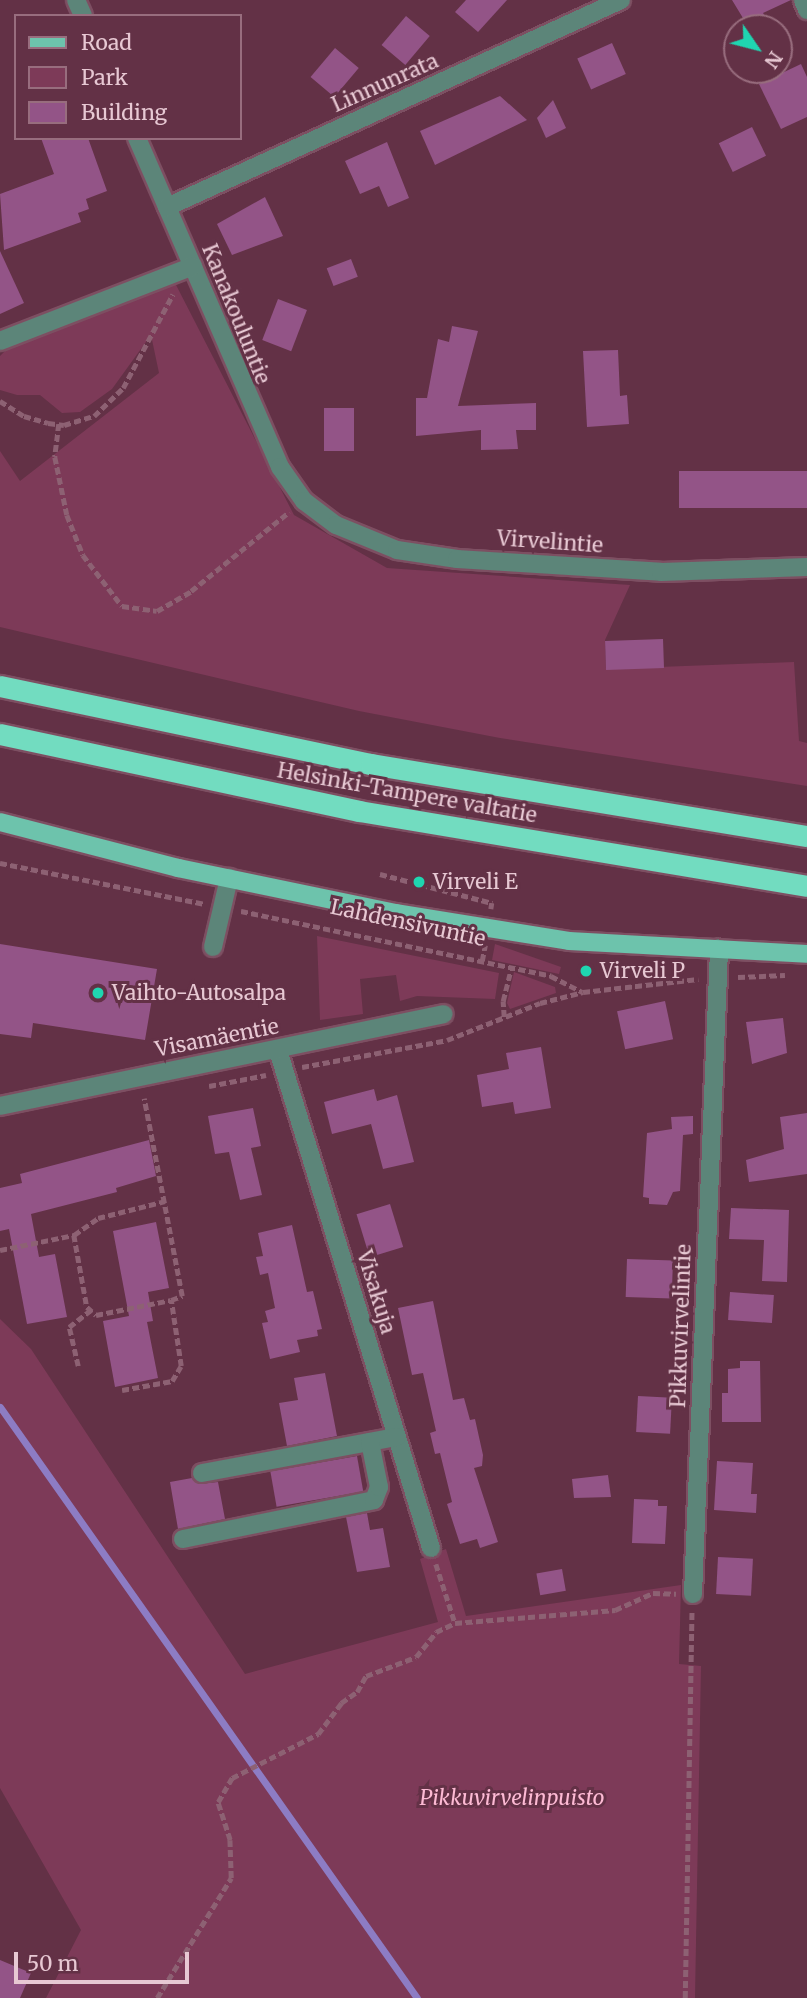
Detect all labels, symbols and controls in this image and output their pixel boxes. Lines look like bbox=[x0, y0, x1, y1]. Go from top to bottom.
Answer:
legend bbox=[14, 14, 242, 140]
north arrow bbox=[723, 14, 793, 84]
text: Road bbox=[81, 29, 132, 56]
text: N bbox=[759, 47, 788, 73]
street label: Linnunrata bbox=[328, 48, 442, 118]
text: Park bbox=[81, 64, 128, 91]
text: Building bbox=[81, 99, 167, 126]
street label: Kanakouluntie bbox=[196, 240, 276, 388]
street label: Virvelintie bbox=[496, 526, 604, 558]
street label: Helsinki-Tampere valtatie bbox=[275, 758, 539, 828]
place label: Virveli E bbox=[433, 869, 518, 895]
marker: Virveli E bbox=[411, 874, 427, 890]
street label: Lahdensivuntie bbox=[328, 894, 488, 952]
place label: Virveli P bbox=[600, 958, 685, 984]
marker: Virveli P bbox=[578, 963, 594, 979]
place label: Vaihto-Autosalpa bbox=[112, 980, 286, 1006]
marker: Vaihto-Autosalpa bbox=[90, 985, 106, 1001]
street label: Visamäentie bbox=[153, 1014, 281, 1062]
street label: Pikkuvirvelintie bbox=[666, 1244, 696, 1408]
street label: Visakuja bbox=[351, 1247, 401, 1337]
park label: Pikkuvirvelinpuisto bbox=[419, 1785, 605, 1811]
scale bar bbox=[18, 1938, 192, 1982]
text: 50 m bbox=[27, 1950, 78, 1977]

